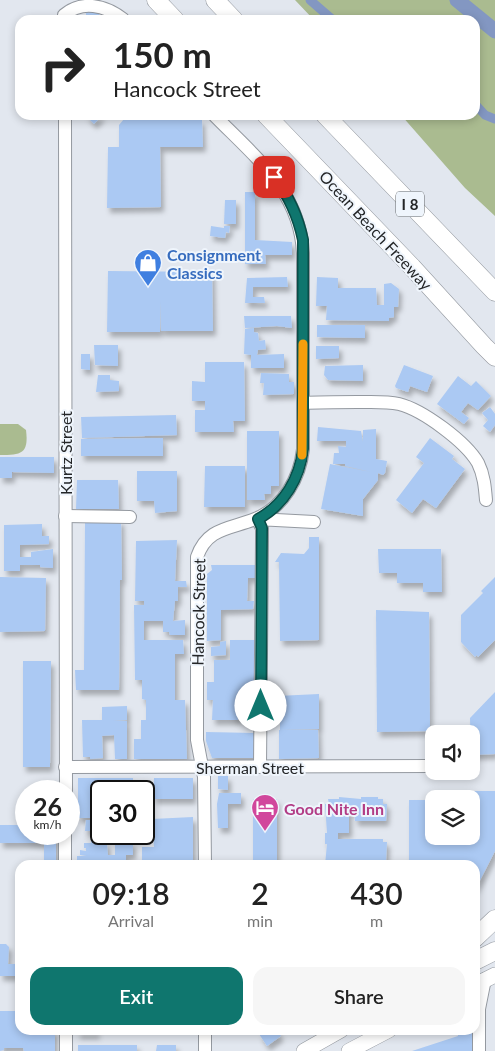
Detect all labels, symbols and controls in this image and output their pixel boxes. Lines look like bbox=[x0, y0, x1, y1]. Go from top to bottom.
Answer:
text: 150 m bbox=[113, 33, 212, 75]
icon: right bbox=[30, 35, 95, 100]
text: Hancock Street bbox=[113, 75, 261, 102]
pin bbox=[253, 156, 295, 198]
icon: arrive bbox=[260, 163, 288, 191]
street label: Ocean Beach Freeway bbox=[316, 166, 437, 294]
road number: I 8 bbox=[396, 192, 424, 216]
place label: Consignment Classics bbox=[167, 245, 261, 282]
shop icon: Consignment Classics bbox=[133, 248, 163, 287]
street label: Kurtz Street bbox=[56, 411, 75, 495]
street label: Hancock Street bbox=[188, 558, 208, 666]
position arrow bbox=[234, 679, 286, 731]
map controls bbox=[425, 725, 480, 845]
button: sound bbox=[425, 725, 480, 780]
street label: Sherman Street bbox=[196, 758, 304, 777]
speed limit sign: 30 bbox=[90, 780, 155, 845]
button: layers bbox=[425, 790, 480, 845]
text: 26 bbox=[33, 791, 62, 821]
hotel icon: Good Nite Inn bbox=[250, 793, 280, 832]
place label: Good Nite Inn bbox=[284, 799, 384, 818]
text: km/h bbox=[33, 817, 62, 832]
text: 09:18 bbox=[92, 875, 170, 911]
text: 2 bbox=[251, 875, 269, 911]
text: 430 bbox=[350, 875, 403, 911]
text: Arrival bbox=[108, 911, 154, 930]
text: min bbox=[247, 911, 273, 930]
text: m bbox=[370, 911, 383, 930]
button: Exit bbox=[30, 967, 243, 1025]
button: Share bbox=[253, 967, 465, 1025]

